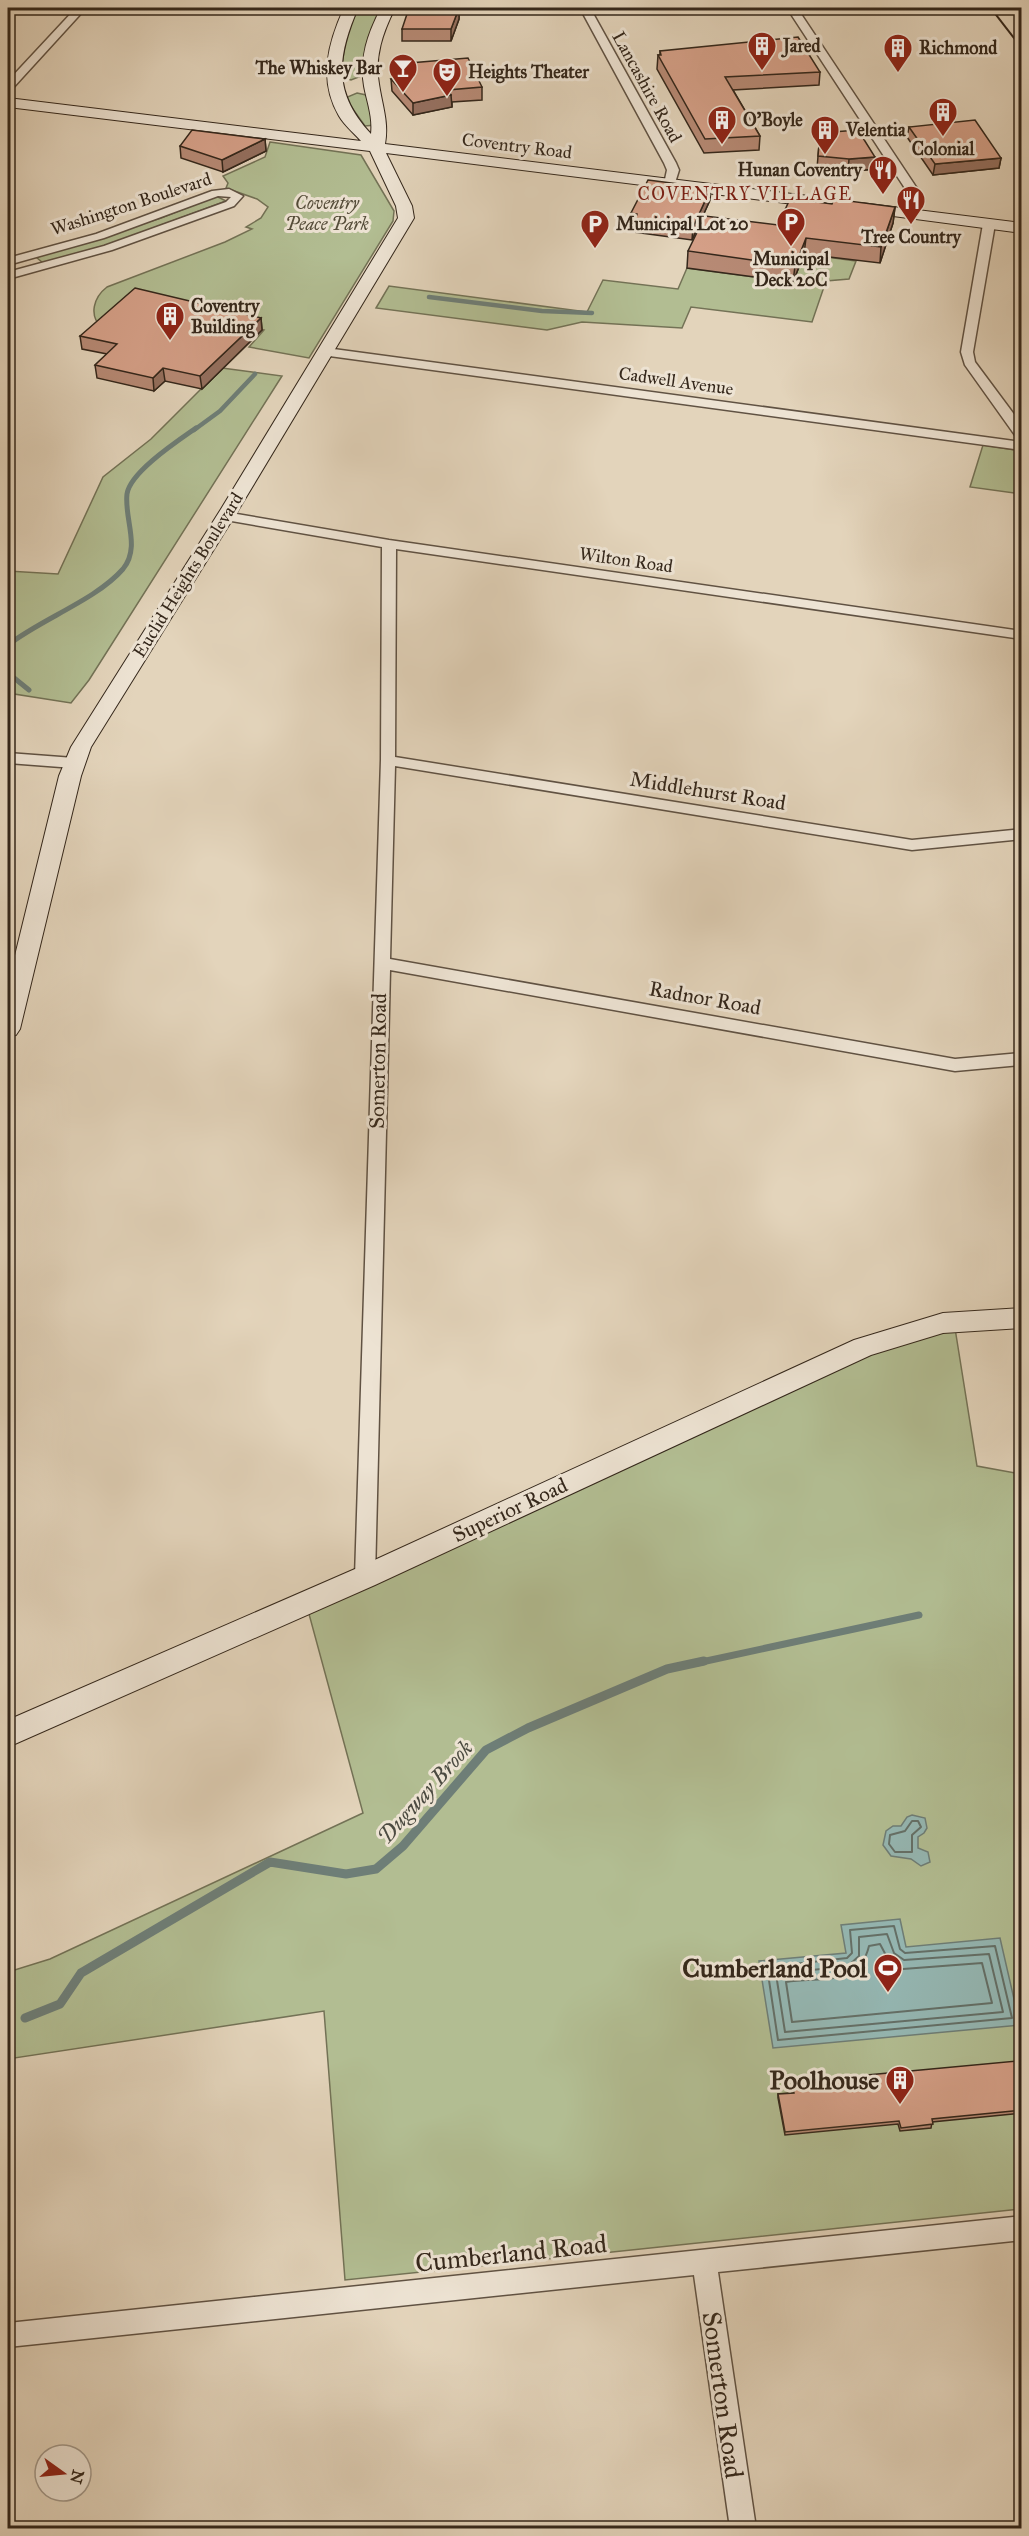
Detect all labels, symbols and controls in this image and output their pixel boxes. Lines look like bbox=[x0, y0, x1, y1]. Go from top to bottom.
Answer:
street label: Lancashire Road bbox=[607, 28, 687, 146]
building icon: Jared bbox=[746, 30, 778, 72]
building icon: Richmond bbox=[882, 32, 914, 74]
place label: Jared bbox=[781, 35, 822, 58]
place label: Richmond bbox=[919, 37, 998, 59]
bar icon: The Whiskey Bar bbox=[387, 52, 419, 94]
theatre icon: Heights Theater bbox=[431, 56, 463, 98]
place label: The Whiskey Bar bbox=[254, 57, 383, 80]
place label: Heights Theater bbox=[468, 61, 590, 84]
building icon: Colonial bbox=[927, 96, 959, 138]
building icon: O'Boyle bbox=[706, 104, 738, 146]
place label: O'Boyle bbox=[743, 109, 803, 132]
building icon: Velentia bbox=[809, 114, 841, 156]
place label: Velentia bbox=[845, 119, 906, 141]
street label: Coventry Road bbox=[461, 128, 573, 164]
place label: Colonial bbox=[912, 138, 975, 160]
restaurant icon: Hunan Coventry bbox=[867, 154, 899, 196]
place label: Hunan Coventry bbox=[738, 159, 864, 182]
street label: Washington Boulevard bbox=[48, 168, 214, 241]
district label: COVENTRY VILLAGE bbox=[637, 183, 853, 205]
restaurant icon: Tree Country bbox=[895, 184, 927, 226]
park label: Coventry Peace Park bbox=[285, 192, 369, 235]
parking icon: Municipal Deck 20C bbox=[775, 206, 807, 248]
parking icon: Municipal Lot 20 bbox=[579, 208, 611, 250]
place label: Municipal Lot 20 bbox=[616, 213, 749, 236]
place label: Tree Country bbox=[860, 226, 962, 249]
place label: Municipal Deck 20C bbox=[753, 248, 830, 291]
place label: Coventry Building bbox=[191, 295, 261, 339]
building icon: Coventry Building bbox=[154, 300, 186, 342]
street label: Cadwell Avenue bbox=[617, 362, 735, 400]
street label: Euclid Heights Boulevard bbox=[128, 488, 249, 662]
street label: Wilton Road bbox=[578, 543, 674, 577]
street label: Middlehurst Road bbox=[628, 766, 788, 816]
street label: Radnor Road bbox=[647, 975, 764, 1021]
street label: Somerton Road bbox=[364, 992, 392, 1129]
street label: Superior Road bbox=[448, 1472, 572, 1548]
water label: Dugway Brook bbox=[372, 1735, 479, 1849]
place label: Cumberland Pool bbox=[682, 1952, 868, 1984]
sports icon: Cumberland Pool bbox=[872, 1952, 904, 1994]
place label: Poolhouse bbox=[769, 2064, 879, 2096]
building icon: Poolhouse bbox=[884, 2064, 916, 2106]
street label: Cumberland Road bbox=[414, 2227, 608, 2279]
street label: Somerton Road bbox=[695, 2310, 751, 2480]
north arrow bbox=[33, 2443, 93, 2503]
text: N bbox=[66, 2468, 88, 2486]

